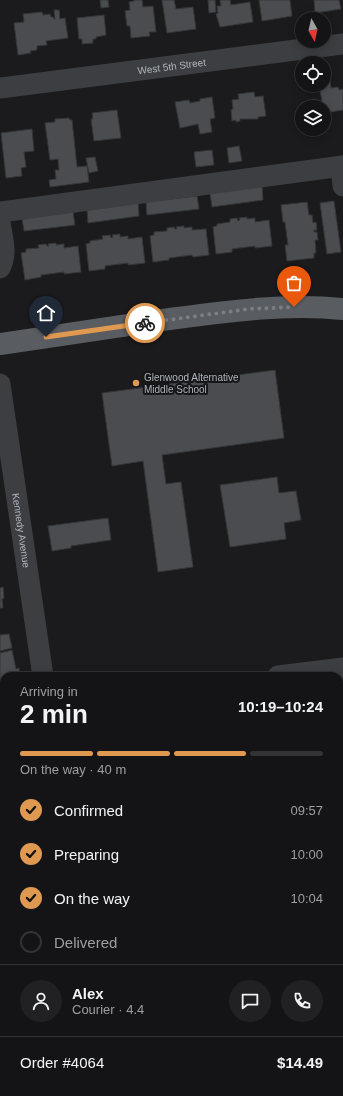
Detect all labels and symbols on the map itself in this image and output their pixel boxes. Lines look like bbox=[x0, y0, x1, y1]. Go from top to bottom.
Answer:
north arrow bbox=[295, 12, 331, 48]
street label: West 5th Street bbox=[137, 57, 207, 76]
pin bbox=[277, 266, 311, 307]
pin bbox=[29, 296, 63, 337]
courier bbox=[125, 303, 165, 343]
place label: Glenwood Alternative Middle School bbox=[144, 372, 239, 395]
marker: Glenwood Alternative Middle School bbox=[131, 378, 141, 388]
street label: Kennedy Avenue bbox=[10, 492, 32, 569]

